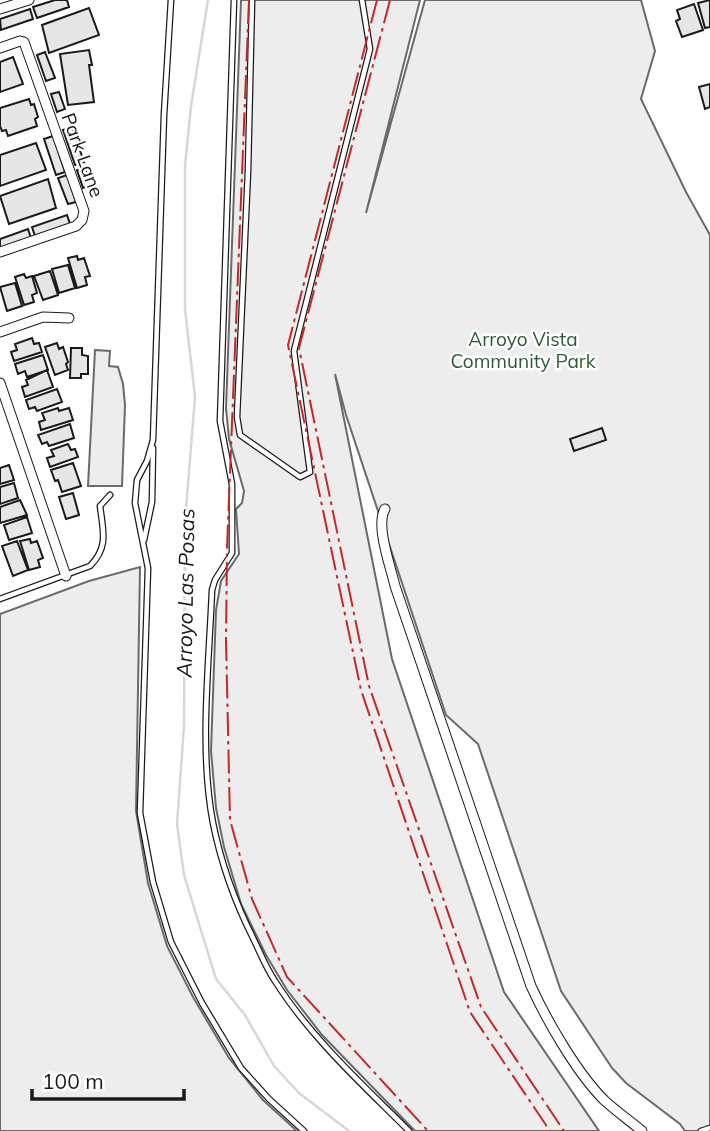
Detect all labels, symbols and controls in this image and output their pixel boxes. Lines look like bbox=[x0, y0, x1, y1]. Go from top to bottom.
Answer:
street label: Park Lane bbox=[57, 109, 109, 201]
park label: Arroyo Vista Community Park bbox=[451, 327, 596, 373]
water label: Arroyo Las Posas bbox=[171, 508, 199, 679]
scale bar bbox=[32, 1058, 184, 1102]
text: 100 m bbox=[42, 1068, 104, 1094]

